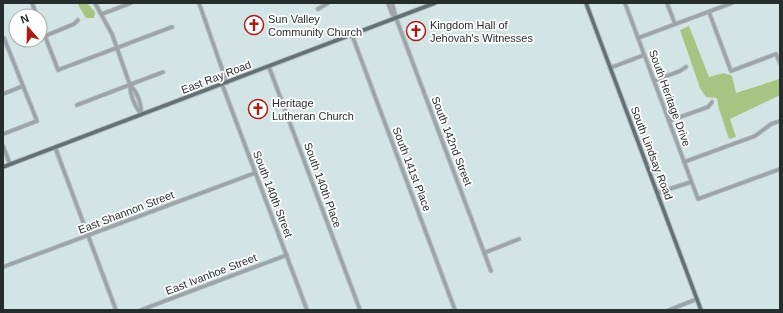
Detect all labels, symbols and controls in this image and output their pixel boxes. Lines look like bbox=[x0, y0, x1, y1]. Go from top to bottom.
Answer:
north arrow bbox=[8, 8, 48, 48]
text: N bbox=[19, 12, 30, 26]
place label: Sun Valley Community Church bbox=[268, 13, 362, 38]
church icon: Sun Valley Community Church bbox=[243, 14, 265, 36]
place label: Kingdom Hall of Jehovah's Witnesses bbox=[430, 19, 533, 44]
church icon: Kingdom Hall of Jehovah's Witnesses bbox=[405, 20, 427, 42]
street label: South Heritage Drive bbox=[647, 48, 693, 148]
street label: East Ray Road bbox=[179, 58, 253, 96]
street label: South 142nd Street bbox=[429, 95, 475, 187]
place label: Heritage Lutheran Church bbox=[272, 97, 354, 122]
church icon: Heritage Lutheran Church bbox=[247, 98, 269, 120]
street label: South Lindsay Road bbox=[629, 105, 675, 201]
street label: South 141st Place bbox=[390, 125, 434, 213]
street label: South 140th Place bbox=[302, 141, 344, 229]
street label: South 140th Street bbox=[251, 149, 295, 239]
street label: East Shannon Street bbox=[76, 188, 176, 236]
street label: East Ivanhoe Street bbox=[164, 251, 258, 297]

